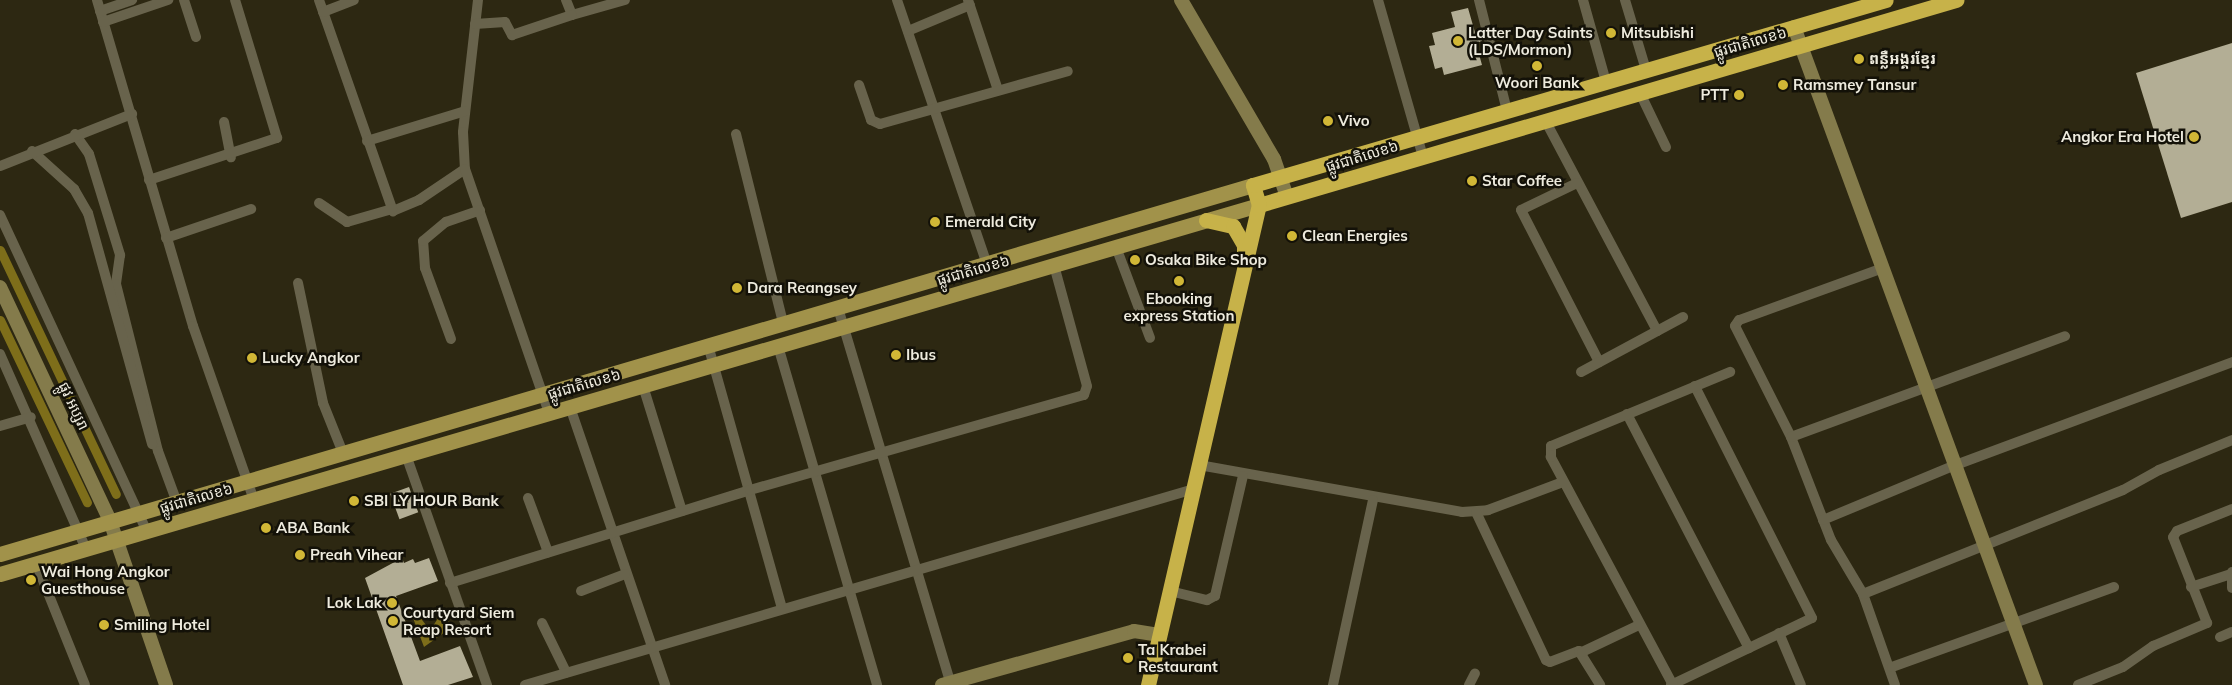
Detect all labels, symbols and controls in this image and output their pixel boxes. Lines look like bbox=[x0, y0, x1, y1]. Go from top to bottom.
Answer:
place label: Latter Day Saints (LDS/Mormon) bbox=[1468, 23, 1593, 58]
street label: ផ្លូវជាតិលេខ៦ bbox=[1711, 23, 1789, 61]
place label: Mitsubishi bbox=[1621, 24, 1694, 42]
marker: Mitsubishi bbox=[1605, 27, 1617, 39]
marker: Latter Day Saints (LDS/Mormon) bbox=[1452, 35, 1464, 47]
place label: ពន្លឺអង្គរខ្មែរ bbox=[1869, 50, 1936, 68]
marker: ពន្លឺអង្គរខ្មែរ bbox=[1853, 53, 1865, 65]
marker: Woori Bank bbox=[1531, 60, 1543, 72]
place label: Woori Bank bbox=[1495, 74, 1579, 92]
place label: Ramsmey Tansur bbox=[1793, 76, 1916, 94]
marker: Ramsmey Tansur bbox=[1777, 79, 1789, 91]
place label: PTT bbox=[1701, 86, 1729, 104]
marker: PTT bbox=[1733, 89, 1745, 101]
place label: Vivo bbox=[1338, 112, 1370, 130]
marker: Vivo bbox=[1322, 115, 1334, 127]
place label: Angkor Era Hotel bbox=[2061, 128, 2184, 146]
marker: Angkor Era Hotel bbox=[2188, 131, 2200, 143]
street label: ផ្លូវជាតិលេខ៦ bbox=[1323, 136, 1401, 176]
place label: Star Coffee bbox=[1482, 172, 1562, 190]
marker: Star Coffee bbox=[1466, 175, 1478, 187]
place label: Emerald City bbox=[945, 213, 1036, 231]
marker: Emerald City bbox=[929, 216, 941, 228]
place label: Clean Energies bbox=[1302, 227, 1408, 245]
marker: Clean Energies bbox=[1286, 230, 1298, 242]
street label: ផ្លូវជាតិលេខ៦ bbox=[934, 251, 1012, 289]
place label: Osaka Bike Shop bbox=[1145, 251, 1267, 269]
marker: Osaka Bike Shop bbox=[1129, 254, 1141, 266]
marker: Ebooking express Station bbox=[1173, 275, 1185, 287]
place label: Dara Reangsey bbox=[747, 279, 857, 297]
marker: Dara Reangsey bbox=[731, 282, 743, 294]
place label: Ebooking express Station bbox=[1124, 289, 1234, 324]
place label: Ibus bbox=[906, 346, 936, 364]
place label: Lucky Angkor bbox=[262, 349, 360, 367]
marker: Ibus bbox=[890, 349, 902, 361]
marker: Lucky Angkor bbox=[246, 352, 258, 364]
street label: ផ្លូវជាតិលេខ៦ bbox=[545, 365, 623, 403]
street label: ផ្លូវ អប្សរា bbox=[55, 379, 93, 433]
street label: ផ្លូវជាតិលេខ៦ bbox=[157, 479, 235, 517]
place label: SBI LY HOUR Bank bbox=[364, 492, 499, 510]
marker: SBI LY HOUR Bank bbox=[348, 495, 360, 507]
place label: ABA Bank bbox=[276, 519, 350, 537]
marker: ABA Bank bbox=[260, 522, 272, 534]
place label: Preah Vihear bbox=[310, 546, 403, 564]
marker: Preah Vihear bbox=[294, 549, 306, 561]
place label: Wai Hong Angkor Guesthouse bbox=[41, 562, 170, 597]
marker: Wai Hong Angkor Guesthouse bbox=[25, 574, 37, 586]
place label: Lok Lak bbox=[326, 594, 382, 612]
marker: Lok Lak bbox=[386, 597, 398, 609]
place label: Courtyard Siem Reap Resort bbox=[403, 603, 514, 638]
marker: Courtyard Siem Reap Resort bbox=[387, 615, 399, 627]
place label: Smiling Hotel bbox=[114, 616, 210, 634]
marker: Smiling Hotel bbox=[98, 619, 110, 631]
place label: Ta Krabei Restaurant bbox=[1138, 640, 1218, 675]
marker: Ta Krabei Restaurant bbox=[1122, 652, 1134, 664]

